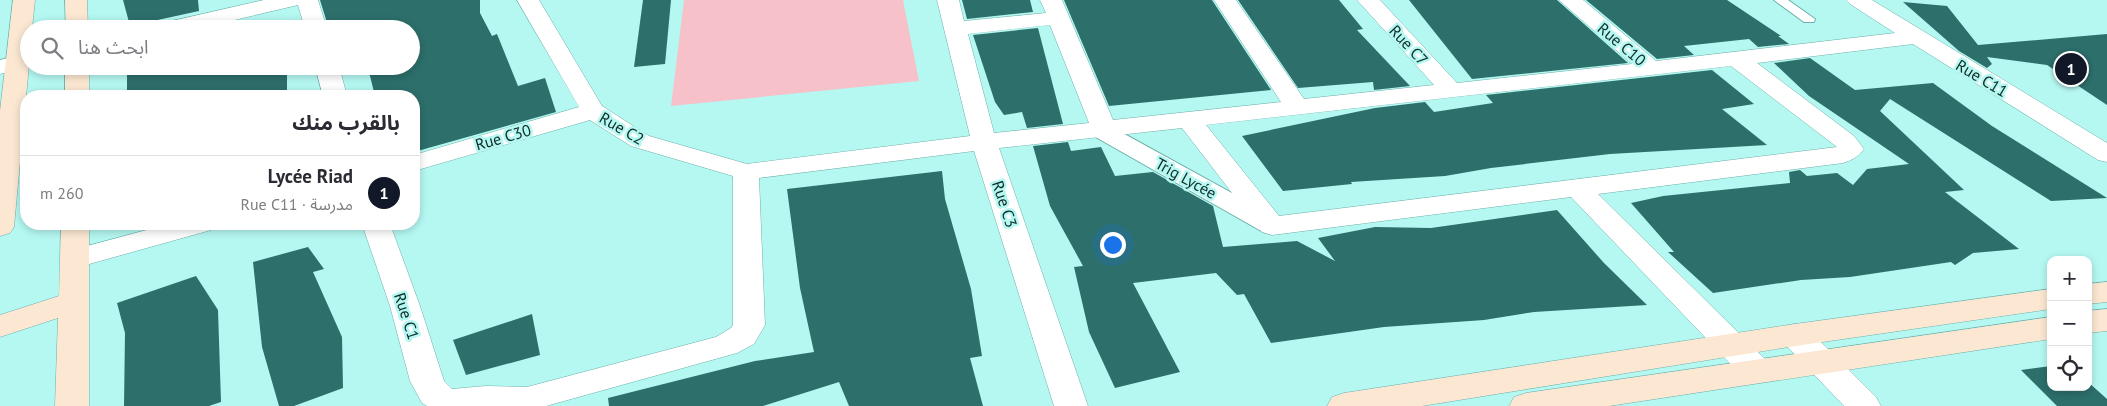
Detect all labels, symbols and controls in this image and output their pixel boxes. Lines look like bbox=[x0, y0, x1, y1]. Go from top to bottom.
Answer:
street label: Rue C10 bbox=[1594, 18, 1650, 70]
search box bbox=[20, 20, 420, 75]
street label: Rue C7 bbox=[1385, 21, 1433, 69]
icon: search bbox=[38, 34, 66, 62]
text: ابحث هنا bbox=[78, 35, 149, 59]
pin: 1 bbox=[2055, 50, 2087, 88]
street label: Rue C11 bbox=[1952, 55, 2012, 101]
street label: Rue C2 bbox=[596, 107, 648, 149]
text: بالقرب منك bbox=[292, 109, 400, 136]
street label: Rue C30 bbox=[473, 119, 533, 154]
street label: Trig Lycée bbox=[1152, 153, 1220, 203]
text: Lycée Riad bbox=[268, 164, 353, 188]
street label: Rue C3 bbox=[988, 178, 1022, 230]
text: 260 m bbox=[40, 183, 83, 203]
text: 1 bbox=[379, 183, 389, 203]
text: مدرسة · Rue C11 bbox=[241, 194, 353, 214]
your location bbox=[1100, 232, 1126, 258]
map controls bbox=[2047, 256, 2092, 391]
button: + bbox=[2047, 256, 2092, 301]
street label: Rue C1 bbox=[390, 290, 424, 342]
button: − bbox=[2047, 301, 2092, 346]
button: locate bbox=[2047, 346, 2092, 391]

